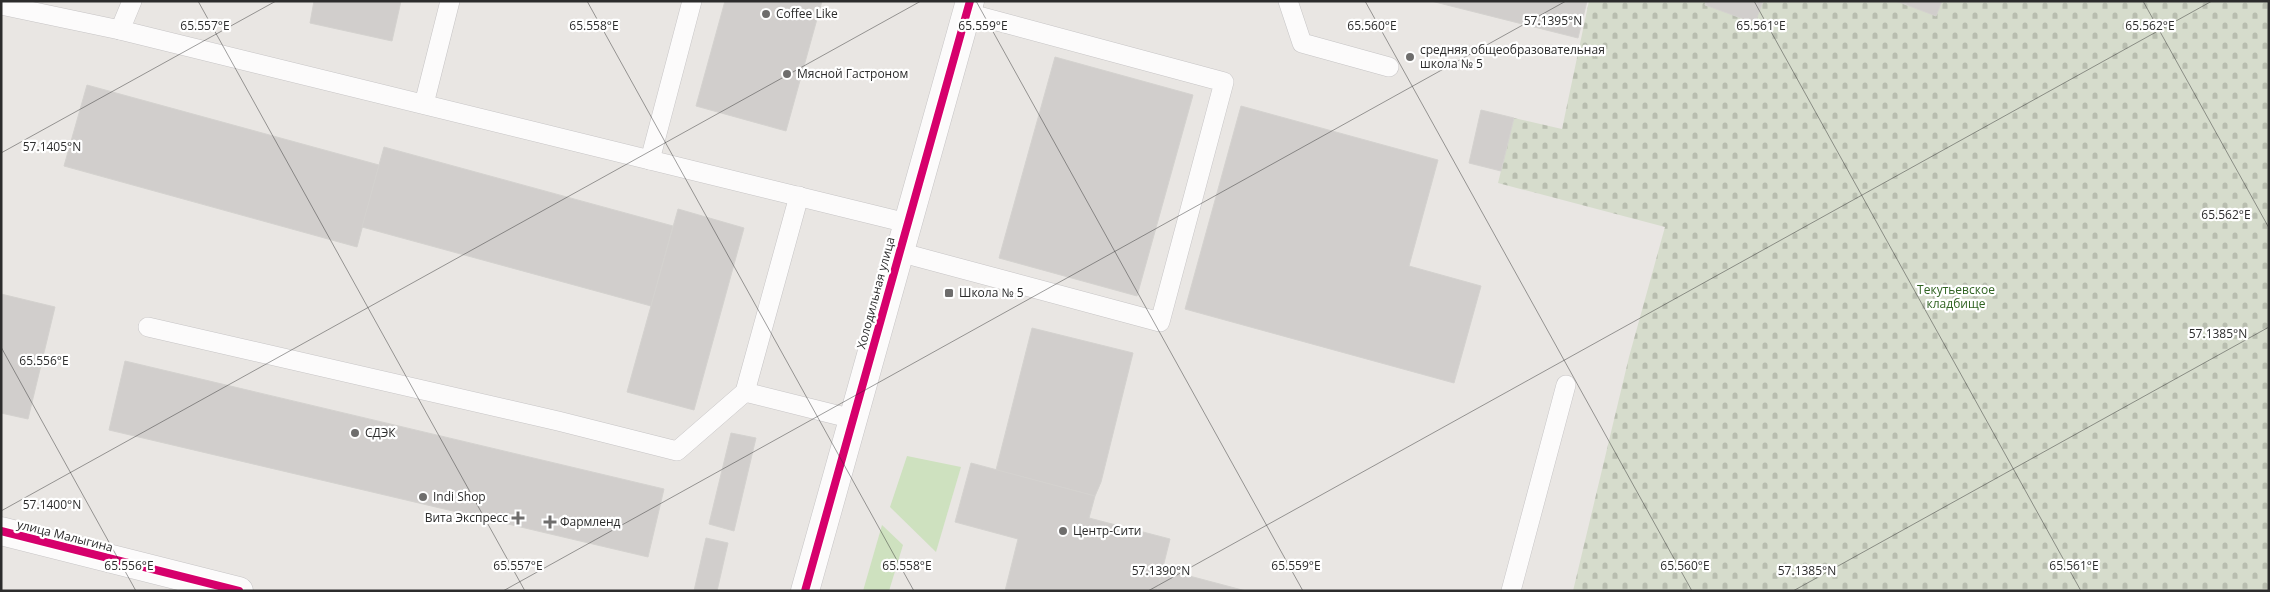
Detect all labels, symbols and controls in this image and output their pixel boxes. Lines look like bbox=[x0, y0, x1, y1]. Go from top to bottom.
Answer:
place label: Coffee Like bbox=[776, 5, 838, 22]
marker: Coffee Like bbox=[760, 8, 772, 20]
text: 57.1395°N bbox=[1524, 12, 1582, 29]
text: 65.557°E bbox=[180, 17, 230, 34]
text: 65.558°E bbox=[569, 17, 619, 34]
text: 65.559°E bbox=[958, 17, 1008, 34]
text: 65.560°E bbox=[1347, 17, 1397, 34]
text: 65.561°E bbox=[1736, 17, 1786, 34]
text: 65.562°E bbox=[2125, 17, 2175, 34]
place label: средняя общеобразовательная школа № 5 bbox=[1420, 41, 1605, 72]
marker: средняя общеобразовательная школа № 5 bbox=[1404, 51, 1416, 63]
place label: Мясной Гастроном bbox=[797, 65, 908, 82]
marker: Мясной Гастроном bbox=[781, 68, 793, 80]
text: 57.1405°N bbox=[23, 138, 81, 155]
text: 65.562°E bbox=[2201, 206, 2251, 223]
street label: Холодильная улица bbox=[852, 235, 899, 351]
park label: Текутьевское кладбище bbox=[1917, 281, 1995, 312]
place label: Школа № 5 bbox=[959, 284, 1024, 301]
marker: Школа № 5 bbox=[943, 287, 955, 299]
text: 57.1385°N bbox=[2189, 325, 2247, 342]
text: 65.556°E bbox=[19, 352, 69, 369]
place label: СДЭК bbox=[365, 424, 396, 441]
marker: СДЭК bbox=[349, 427, 361, 439]
place label: Indi Shop bbox=[433, 488, 486, 505]
marker: Indi Shop bbox=[417, 491, 429, 503]
text: 57.1400°N bbox=[23, 496, 81, 513]
place label: Вита Экспресс bbox=[425, 509, 508, 526]
marker: Вита Экспресс bbox=[512, 512, 524, 524]
place label: Фармленд bbox=[560, 513, 621, 530]
street label: улица Малыгина bbox=[15, 515, 115, 556]
marker: Фармленд bbox=[544, 516, 556, 528]
place label: Центр-Сити bbox=[1073, 522, 1142, 539]
marker: Центр-Сити bbox=[1057, 525, 1069, 537]
text: 65.556°E bbox=[104, 557, 154, 574]
text: 65.557°E bbox=[493, 557, 543, 574]
text: 65.558°E bbox=[882, 557, 932, 574]
text: 65.559°E bbox=[1271, 557, 1321, 574]
text: 65.560°E bbox=[1660, 557, 1710, 574]
text: 65.561°E bbox=[2049, 557, 2099, 574]
text: 57.1390°N bbox=[1132, 562, 1190, 579]
text: 57.1385°N bbox=[1778, 562, 1836, 579]

